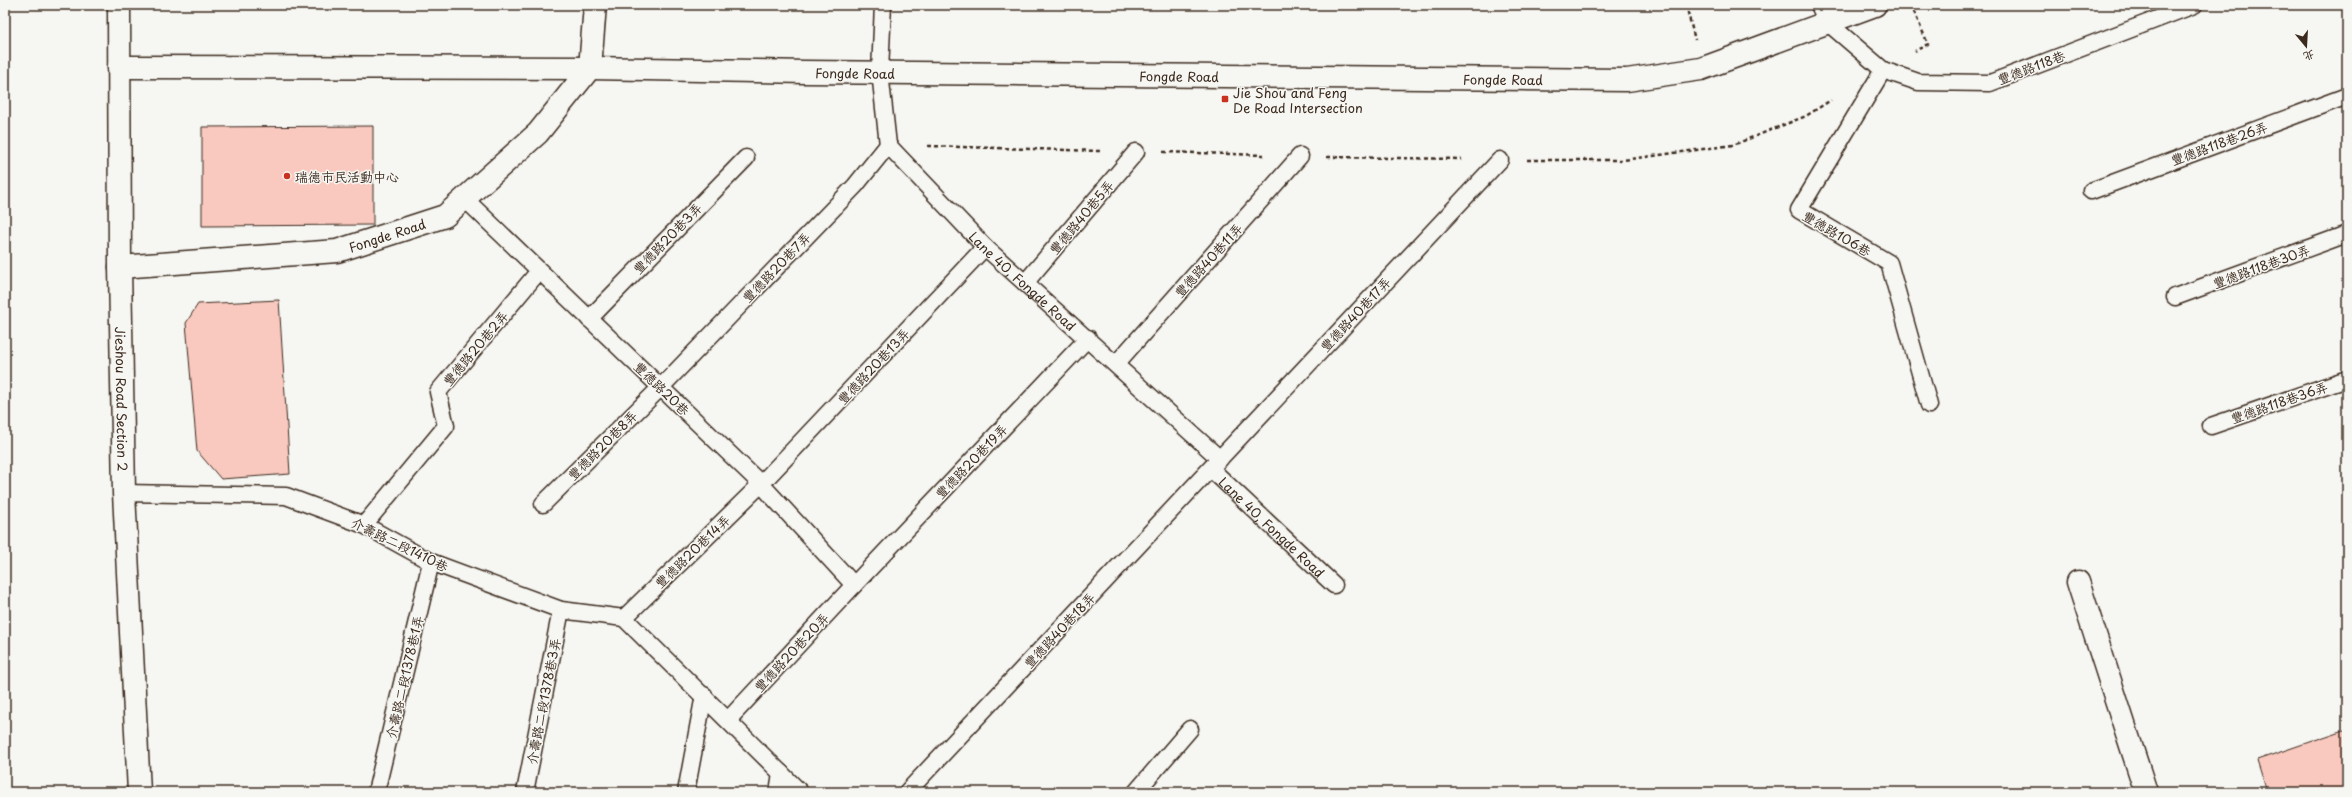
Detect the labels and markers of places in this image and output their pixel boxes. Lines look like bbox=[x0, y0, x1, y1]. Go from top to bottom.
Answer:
place label: Jie Shou and Feng De Road Intersection bbox=[1233, 83, 1363, 117]
marker: Jie Shou and Feng De Road Intersection bbox=[1220, 94, 1230, 104]
place label: 瑞德市民活動中心 bbox=[295, 167, 399, 186]
marker: 瑞德市民活動中心 bbox=[282, 171, 292, 181]

